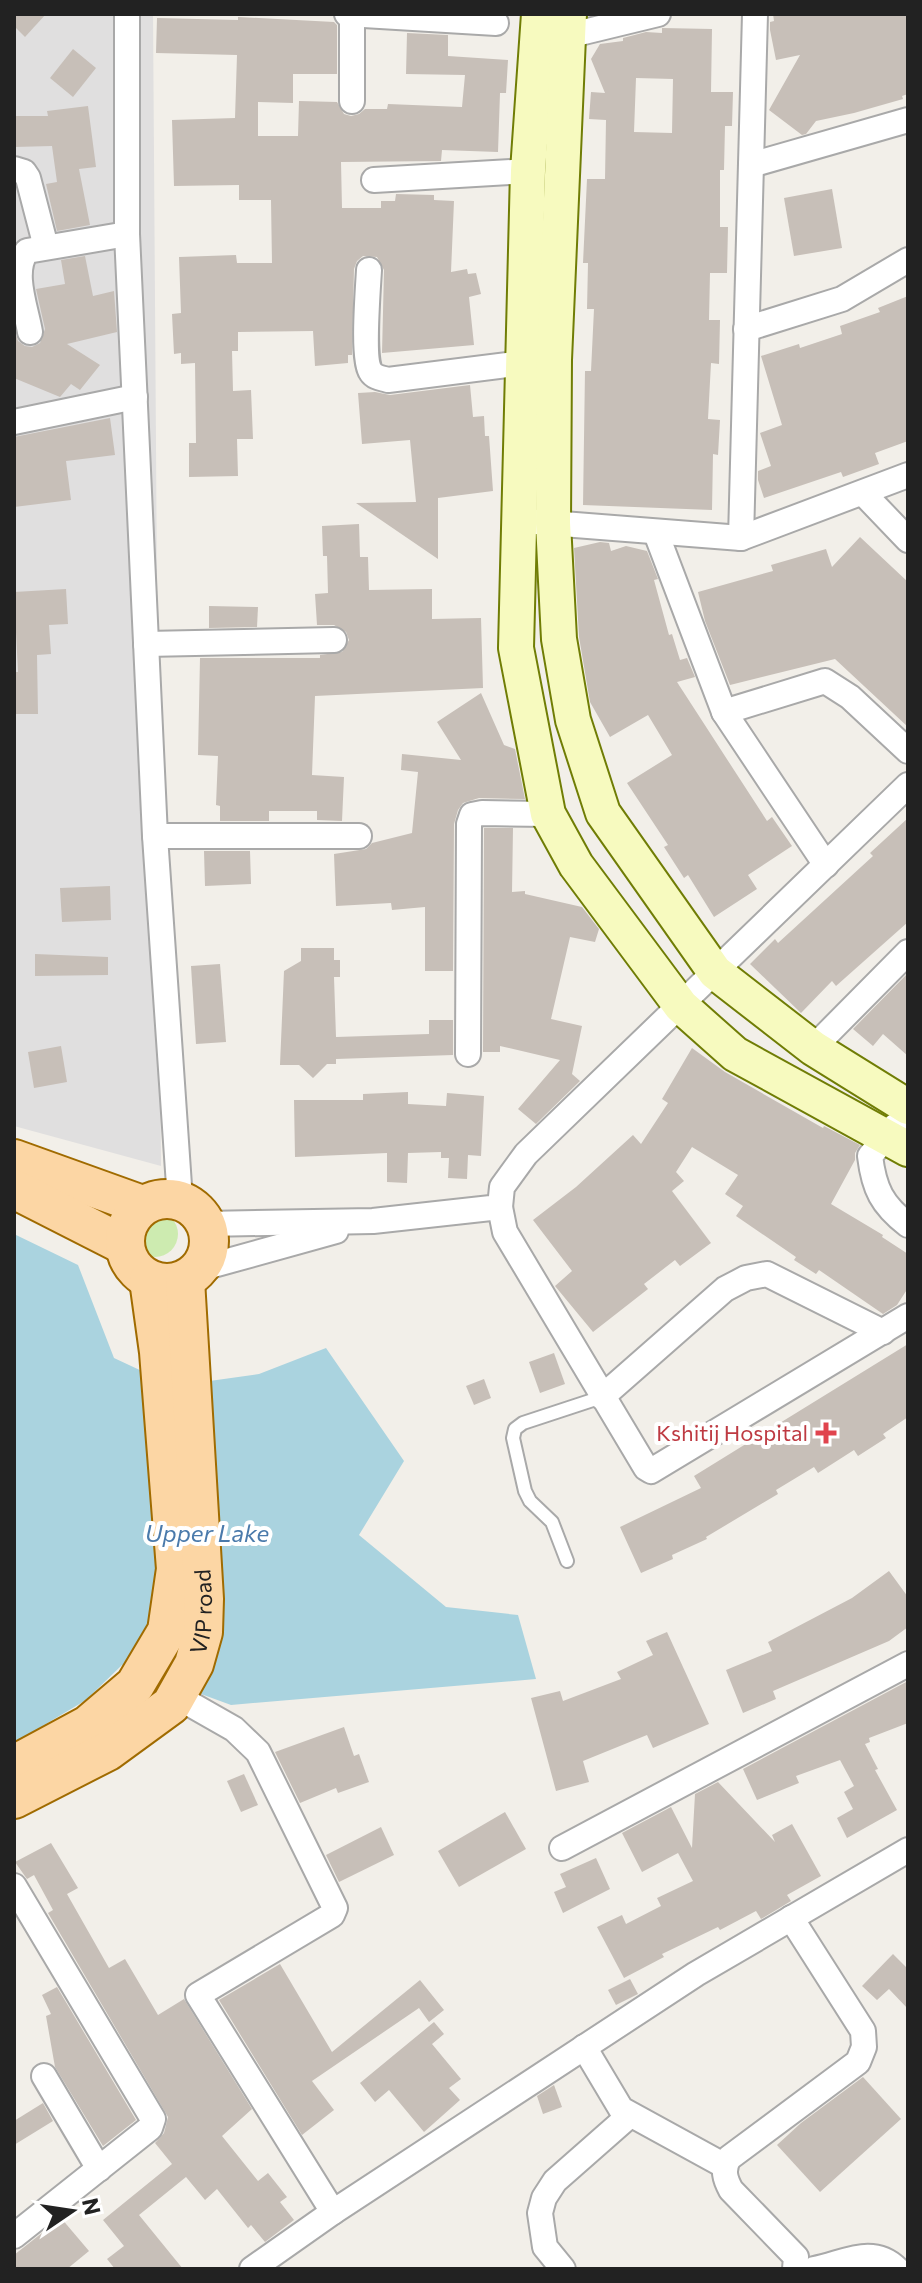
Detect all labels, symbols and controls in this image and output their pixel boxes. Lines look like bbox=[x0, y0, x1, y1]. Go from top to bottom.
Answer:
place label: Kshitij Hospital bbox=[656, 1419, 808, 1446]
marker: Kshitij Hospital bbox=[815, 1422, 837, 1444]
water label: Upper Lake bbox=[145, 1518, 269, 1547]
street label: VIP road bbox=[183, 1569, 217, 1657]
north arrow bbox=[32, 2171, 112, 2251]
text: N bbox=[77, 2195, 107, 2217]

